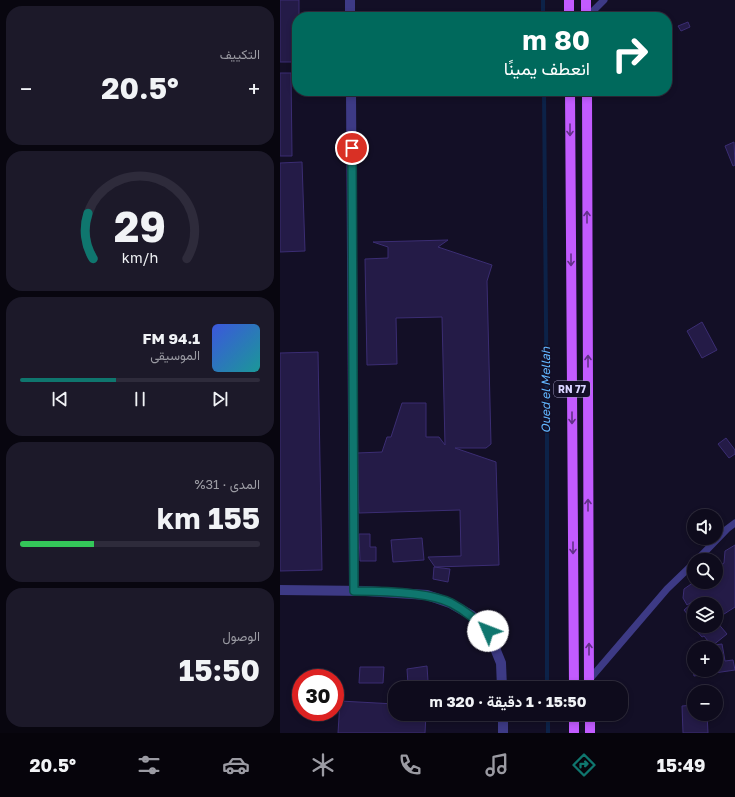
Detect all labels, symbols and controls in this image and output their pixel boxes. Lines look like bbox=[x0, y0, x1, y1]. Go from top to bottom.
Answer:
text: 80 m bbox=[522, 23, 590, 56]
icon: right bbox=[604, 28, 656, 80]
text: التكييف bbox=[220, 46, 260, 62]
text: انعطف يمينًا bbox=[504, 57, 590, 79]
text: 20.5° bbox=[101, 70, 179, 106]
text: − bbox=[20, 75, 32, 102]
text: + bbox=[248, 75, 260, 102]
one-way arrow bbox=[566, 123, 574, 136]
pin bbox=[335, 131, 369, 165]
icon: arrive bbox=[341, 137, 363, 159]
text: 29 bbox=[114, 201, 166, 251]
one-way arrow bbox=[583, 211, 591, 224]
text: km/h bbox=[122, 249, 158, 266]
one-way arrow bbox=[567, 253, 575, 266]
text: 94.1 FM bbox=[143, 329, 200, 347]
water label: Oued el Mellah bbox=[538, 346, 553, 433]
text: الموسيقى bbox=[150, 347, 200, 363]
one-way arrow bbox=[584, 355, 592, 368]
road number: RN 77 bbox=[554, 381, 590, 397]
icon: previous bbox=[49, 388, 71, 410]
icon: pause bbox=[129, 388, 151, 410]
icon: next bbox=[209, 388, 231, 410]
one-way arrow bbox=[568, 411, 576, 424]
text: المدى · 31% bbox=[194, 476, 260, 492]
one-way arrow bbox=[584, 499, 592, 512]
text: 155 km bbox=[157, 500, 260, 536]
map controls bbox=[687, 509, 723, 721]
button: sound bbox=[687, 509, 723, 545]
one-way arrow bbox=[569, 541, 577, 554]
button: search bbox=[687, 553, 723, 589]
button: layers bbox=[687, 597, 723, 633]
position arrow bbox=[467, 610, 509, 652]
text: الوصول bbox=[222, 628, 260, 644]
button: + bbox=[687, 641, 723, 677]
one-way arrow bbox=[585, 643, 593, 656]
text: 15:50 bbox=[179, 652, 260, 688]
speed limit sign: 30 bbox=[292, 669, 344, 721]
button: − bbox=[687, 685, 723, 721]
text: 15:50 · 1 دقيقة · 320 m bbox=[429, 692, 587, 710]
icon: filters bbox=[135, 751, 163, 779]
icon: car bbox=[222, 751, 250, 779]
icon: climate bbox=[309, 751, 337, 779]
icon: phone bbox=[396, 751, 424, 779]
icon: music bbox=[483, 751, 511, 779]
icon: directions bbox=[570, 751, 598, 779]
text: 20.5° bbox=[30, 754, 76, 776]
text: 15:49 bbox=[657, 754, 706, 776]

